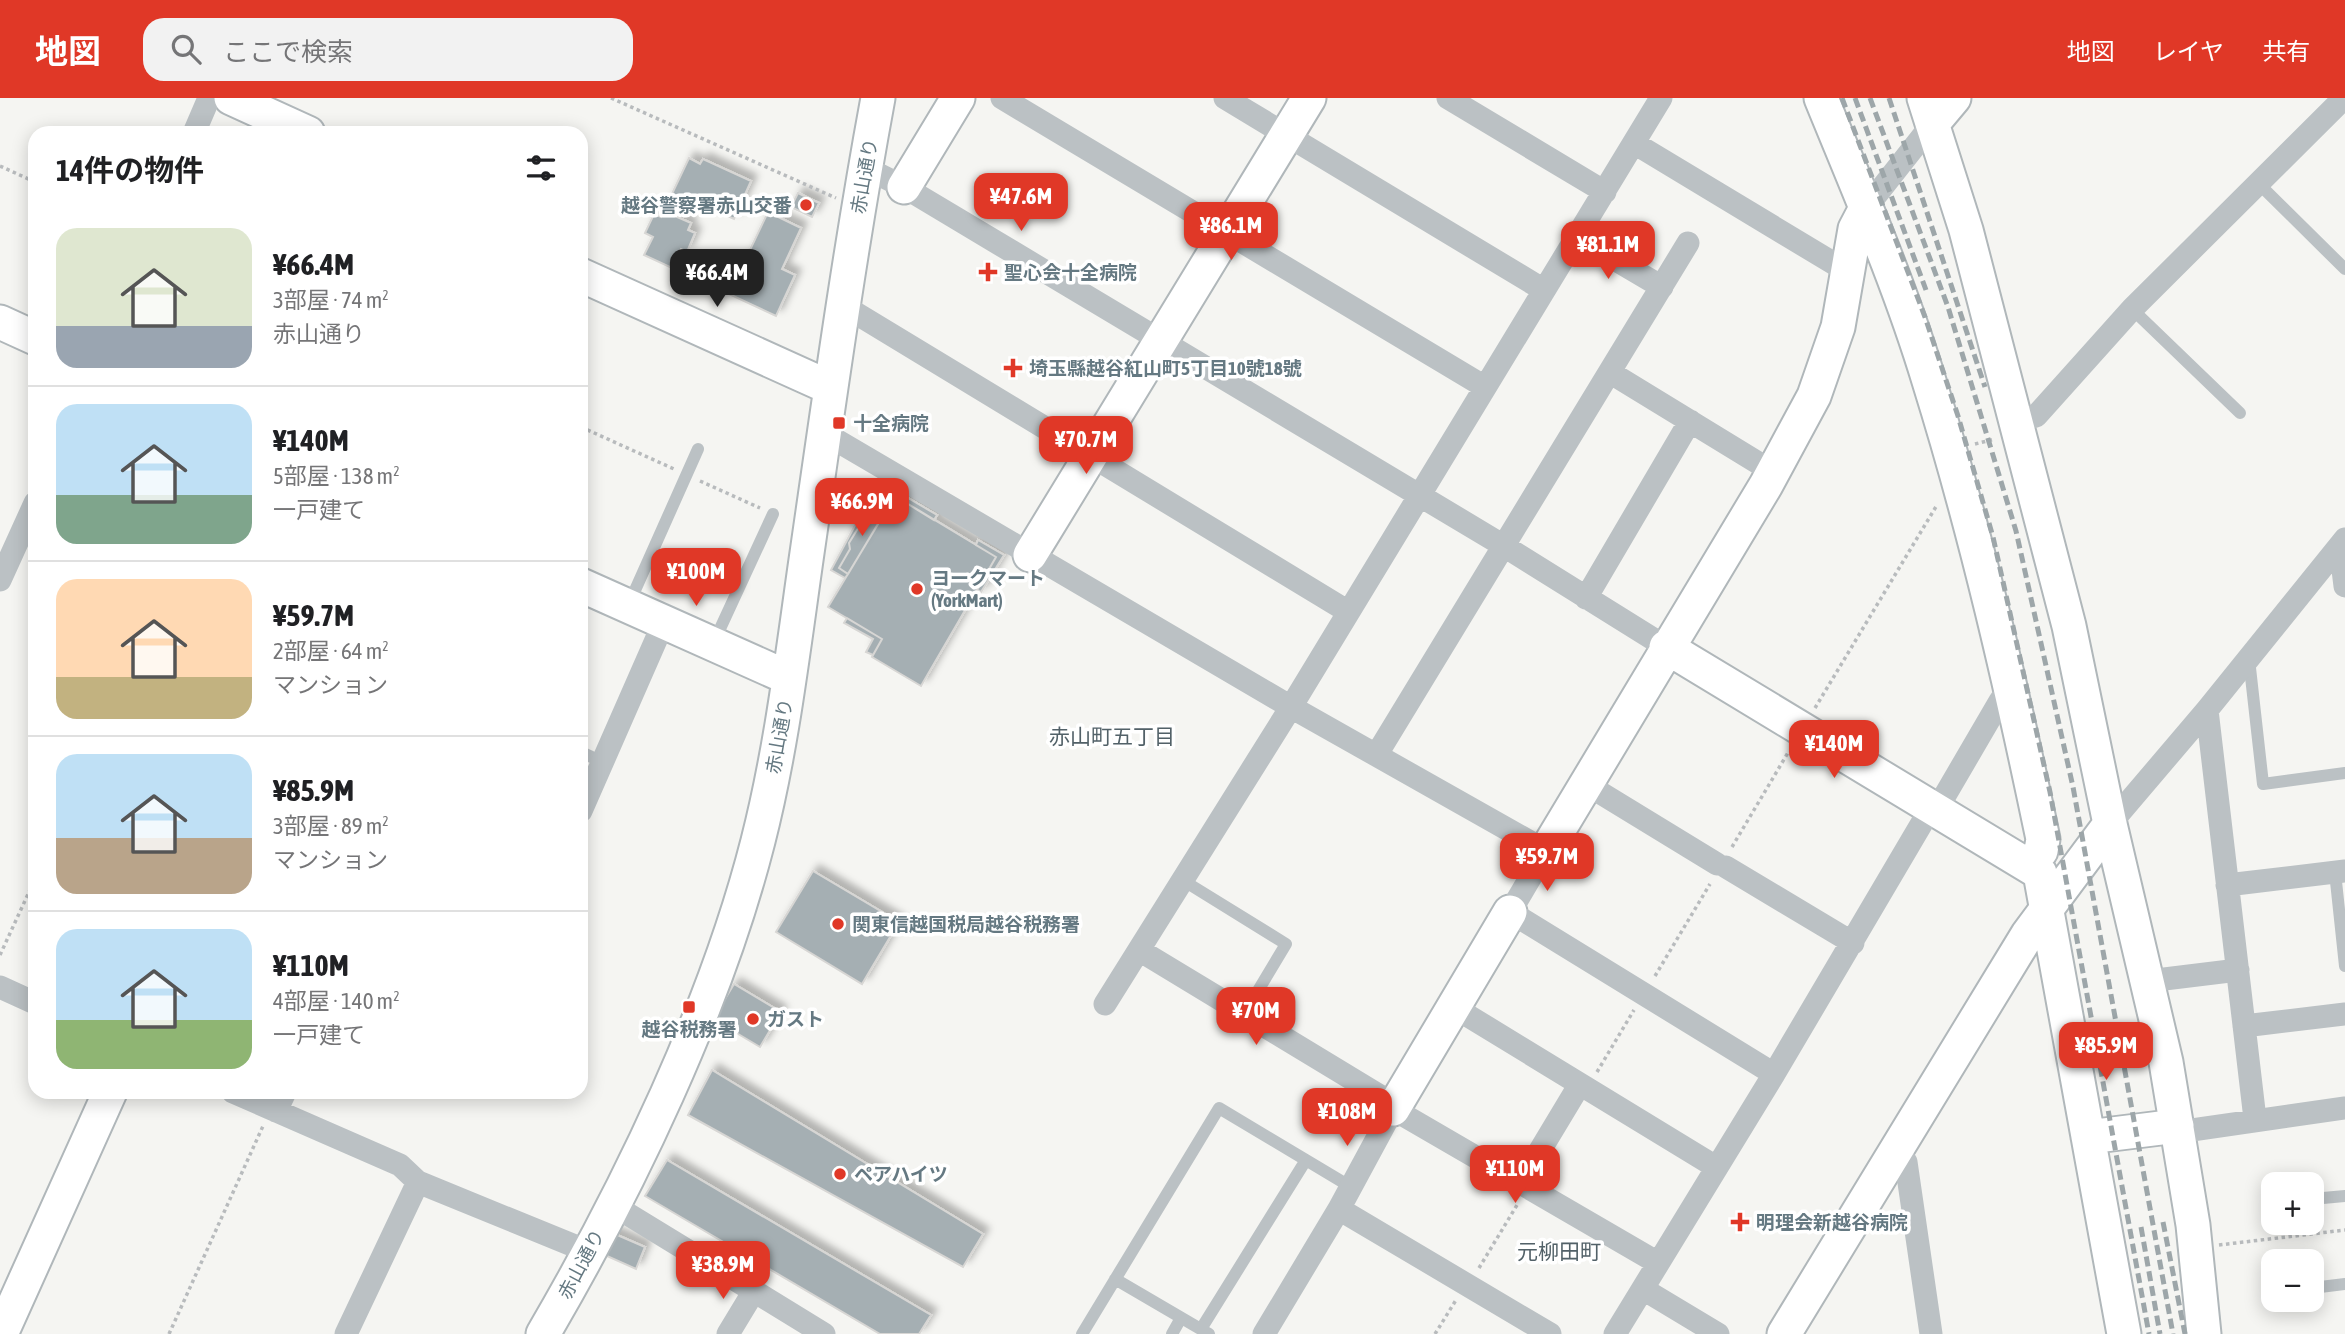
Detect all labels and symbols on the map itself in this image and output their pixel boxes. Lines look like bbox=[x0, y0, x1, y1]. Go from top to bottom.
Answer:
street label: 赤山通り bbox=[847, 137, 881, 215]
pin: ¥47.6M bbox=[964, 174, 1078, 233]
place label: 越谷警察署赤山交番 bbox=[621, 194, 792, 216]
marker: 越谷警察署赤山交番 bbox=[798, 197, 814, 213]
pin: ¥86.1M bbox=[1174, 202, 1288, 262]
pin: ¥81.1M bbox=[1551, 222, 1665, 281]
pin: ¥66.4M bbox=[660, 250, 774, 309]
place label: 聖心会十全病院 bbox=[1004, 261, 1137, 283]
marker: 聖心会十全病院 bbox=[978, 262, 998, 282]
place label: 埼玉縣越谷紅山町5丁目10號18號 bbox=[1029, 357, 1302, 379]
marker: 埼玉縣越谷紅山町5丁目10號18號 bbox=[1003, 358, 1023, 378]
place label: 十全病院 bbox=[853, 412, 929, 434]
marker: 十全病院 bbox=[831, 415, 847, 431]
pin: ¥70.7M bbox=[1029, 416, 1143, 476]
pin: ¥66.9M bbox=[805, 478, 919, 538]
pin: ¥100M bbox=[647, 548, 745, 608]
place label: ヨークマート (YorkMart) bbox=[931, 567, 1045, 611]
marker: ヨークマート (YorkMart) bbox=[909, 581, 925, 597]
street label: 赤山通り bbox=[762, 697, 796, 775]
pin: ¥140M bbox=[1785, 720, 1883, 780]
district label: 赤山町五丁目 bbox=[1049, 724, 1175, 748]
pin: ¥59.7M bbox=[1490, 834, 1604, 893]
place label: 関東信越国税局越谷税務署 bbox=[852, 913, 1080, 935]
marker: 関東信越国税局越谷税務署 bbox=[830, 916, 846, 932]
pin: ¥70M bbox=[1215, 988, 1297, 1047]
marker: 越谷税務署 bbox=[681, 999, 697, 1015]
place label: ガスト bbox=[767, 1008, 824, 1030]
marker: ガスト bbox=[745, 1011, 761, 1027]
place label: 越谷税務署 bbox=[641, 1018, 737, 1040]
pin: ¥85.9M bbox=[2049, 1023, 2163, 1082]
pin: ¥108M bbox=[1298, 1088, 1396, 1148]
pin: ¥110M bbox=[1466, 1146, 1564, 1205]
place label: ペアハイツ bbox=[854, 1163, 948, 1185]
marker: ペアハイツ bbox=[832, 1166, 848, 1182]
place label: 明理会新越谷病院 bbox=[1756, 1211, 1908, 1233]
marker: 明理会新越谷病院 bbox=[1730, 1212, 1750, 1232]
street label: 赤山通り bbox=[553, 1225, 609, 1303]
district label: 元柳田町 bbox=[1517, 1239, 1601, 1263]
pin: ¥38.9M bbox=[666, 1242, 780, 1301]

